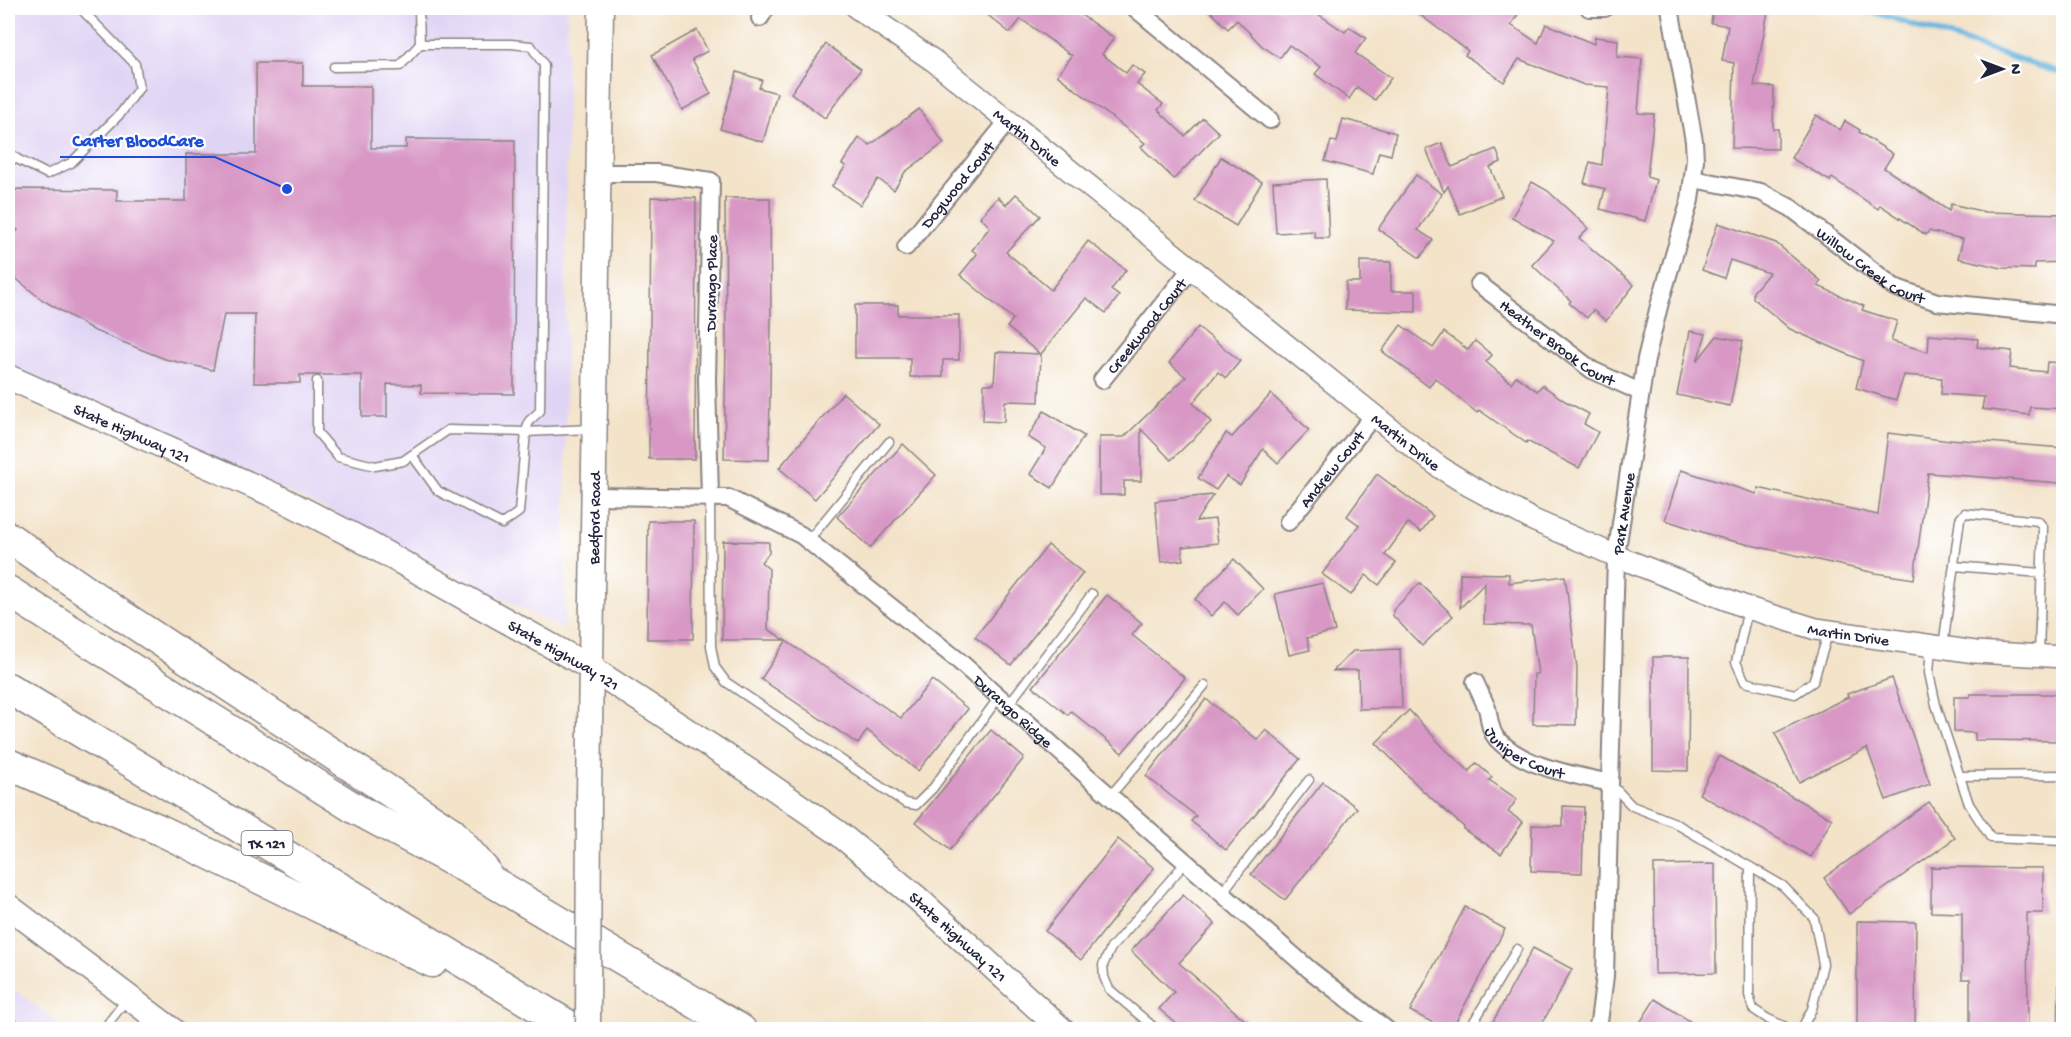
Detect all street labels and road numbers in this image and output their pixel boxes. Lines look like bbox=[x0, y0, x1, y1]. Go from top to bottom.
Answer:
street label: Martin Drive bbox=[988, 106, 1064, 173]
street label: Dogwood Court bbox=[918, 138, 1002, 234]
street label: Willow Creek Court bbox=[1811, 225, 1928, 310]
street label: Durango Place bbox=[703, 234, 724, 332]
street label: Creekwood Court bbox=[1105, 275, 1193, 379]
street label: Heather Brook Court bbox=[1494, 297, 1618, 393]
street label: State Highway 121 bbox=[70, 401, 192, 470]
street label: Martin Drive bbox=[1366, 411, 1443, 477]
street label: Andrew Court bbox=[1297, 427, 1371, 513]
street label: Bedford Road bbox=[586, 470, 607, 566]
street label: Park Avenue bbox=[1610, 471, 1642, 557]
street label: State Highway 121 bbox=[504, 617, 622, 697]
street label: Martin Drive bbox=[1805, 621, 1891, 653]
street label: Durango Ridge bbox=[967, 672, 1056, 754]
street label: Juniper Court bbox=[1479, 725, 1567, 786]
road number: TX 121 bbox=[242, 831, 292, 855]
street label: State Highway 121 bbox=[904, 889, 1009, 988]

